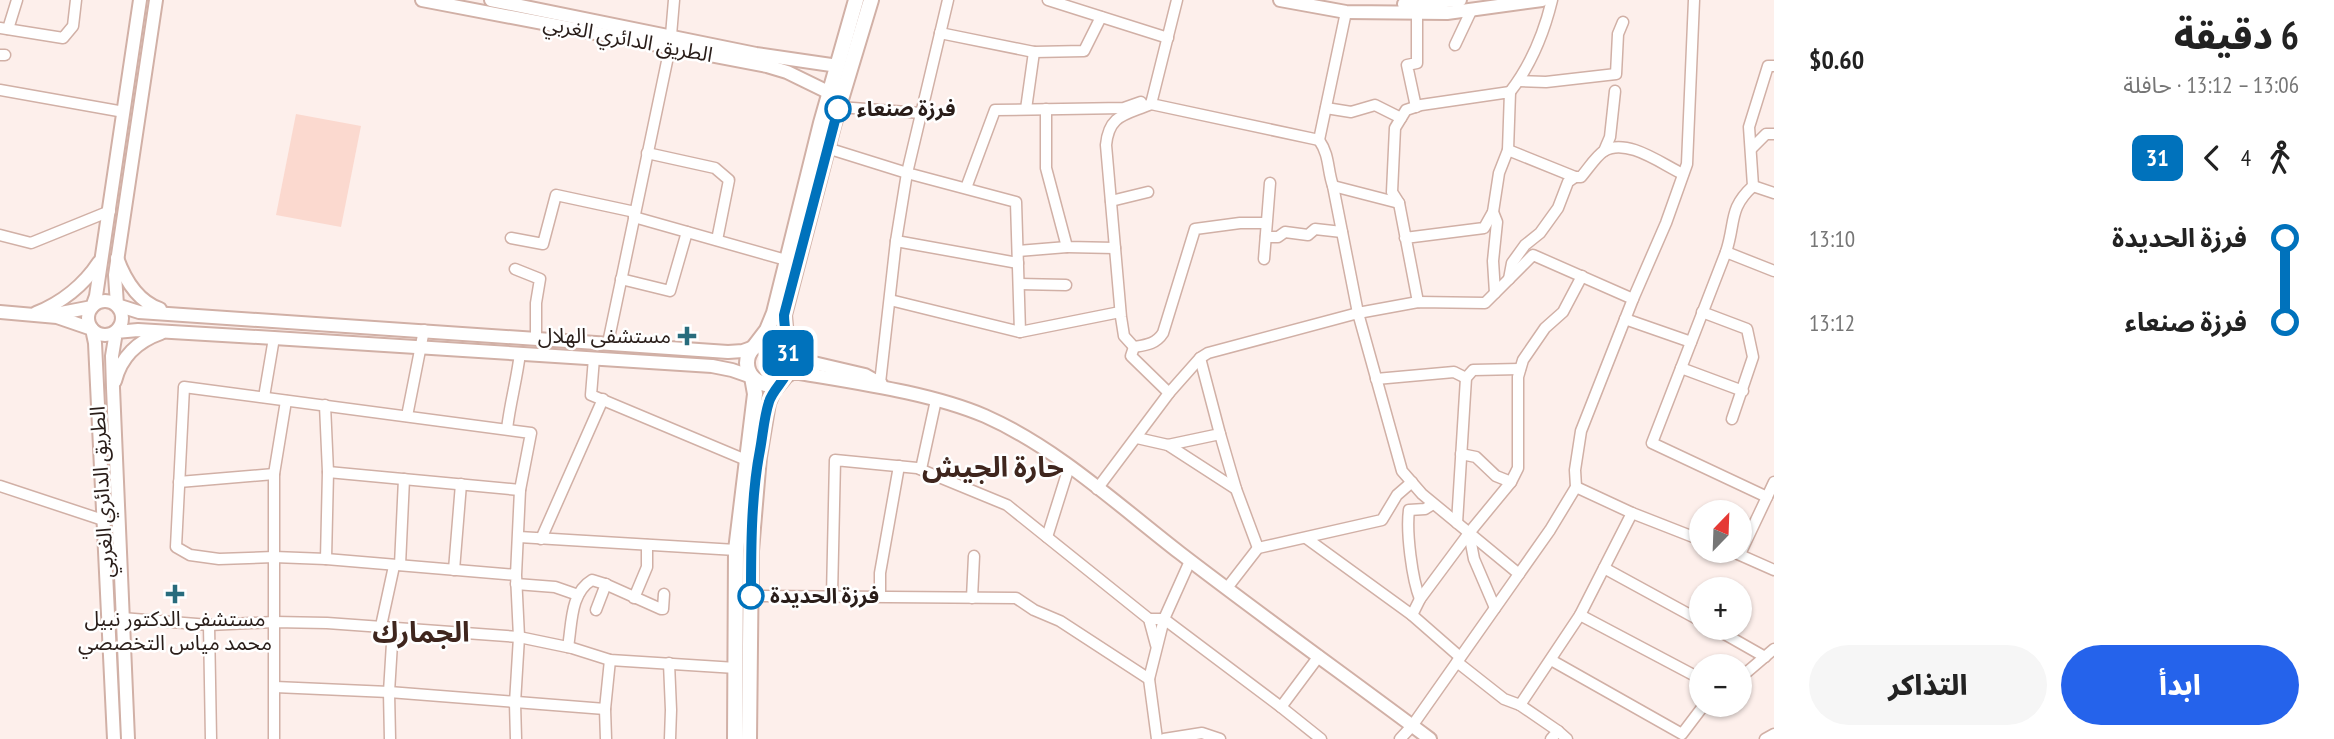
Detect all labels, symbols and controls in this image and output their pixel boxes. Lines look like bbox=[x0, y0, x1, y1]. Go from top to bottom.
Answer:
street label: الطريق الدائري الغربي bbox=[541, 9, 715, 71]
text: 6 دقيقة bbox=[2174, 10, 2299, 59]
text: $0.60 bbox=[1809, 43, 1864, 76]
text: 13:06 – 13:12 · حافلة bbox=[2123, 70, 2299, 99]
place label: فرزة صنعاء bbox=[857, 95, 956, 122]
marker: فرزة صنعاء bbox=[825, 96, 851, 122]
icon: back bbox=[2193, 139, 2231, 177]
icon: walk bbox=[2261, 139, 2299, 177]
text: 31 bbox=[2146, 142, 2169, 173]
text: 4 bbox=[2241, 143, 2251, 172]
text: فرزة الحديدة bbox=[2112, 221, 2247, 254]
text: 13:10 bbox=[1809, 224, 1855, 253]
text: فرزة صنعاء bbox=[2125, 305, 2247, 338]
text: 13:12 bbox=[1809, 308, 1855, 337]
place label: مستشفى الهلال bbox=[538, 322, 671, 349]
marker: مستشفى الهلال bbox=[677, 326, 697, 346]
line badge: 31 bbox=[756, 330, 820, 376]
text: 31 bbox=[777, 337, 799, 368]
street label: الطريق الدائري الغربي bbox=[84, 405, 122, 579]
district label: حارة الجيش bbox=[922, 448, 1064, 485]
north arrow bbox=[1689, 500, 1752, 564]
map controls bbox=[1689, 500, 1752, 717]
button: + bbox=[1689, 577, 1752, 640]
place label: فرزة الحديدة bbox=[770, 582, 879, 609]
marker: فرزة الحديدة bbox=[738, 583, 764, 609]
marker: مستشفى الدكتور نبيل محمد مياس التخصصي bbox=[165, 584, 185, 604]
place label: مستشفى الدكتور نبيل محمد مياس التخصصي bbox=[78, 605, 272, 659]
district label: الجمارك bbox=[372, 613, 470, 650]
button: التذاكر bbox=[1809, 645, 2047, 725]
button: ابدأ bbox=[2061, 645, 2299, 725]
button: − bbox=[1689, 654, 1752, 717]

